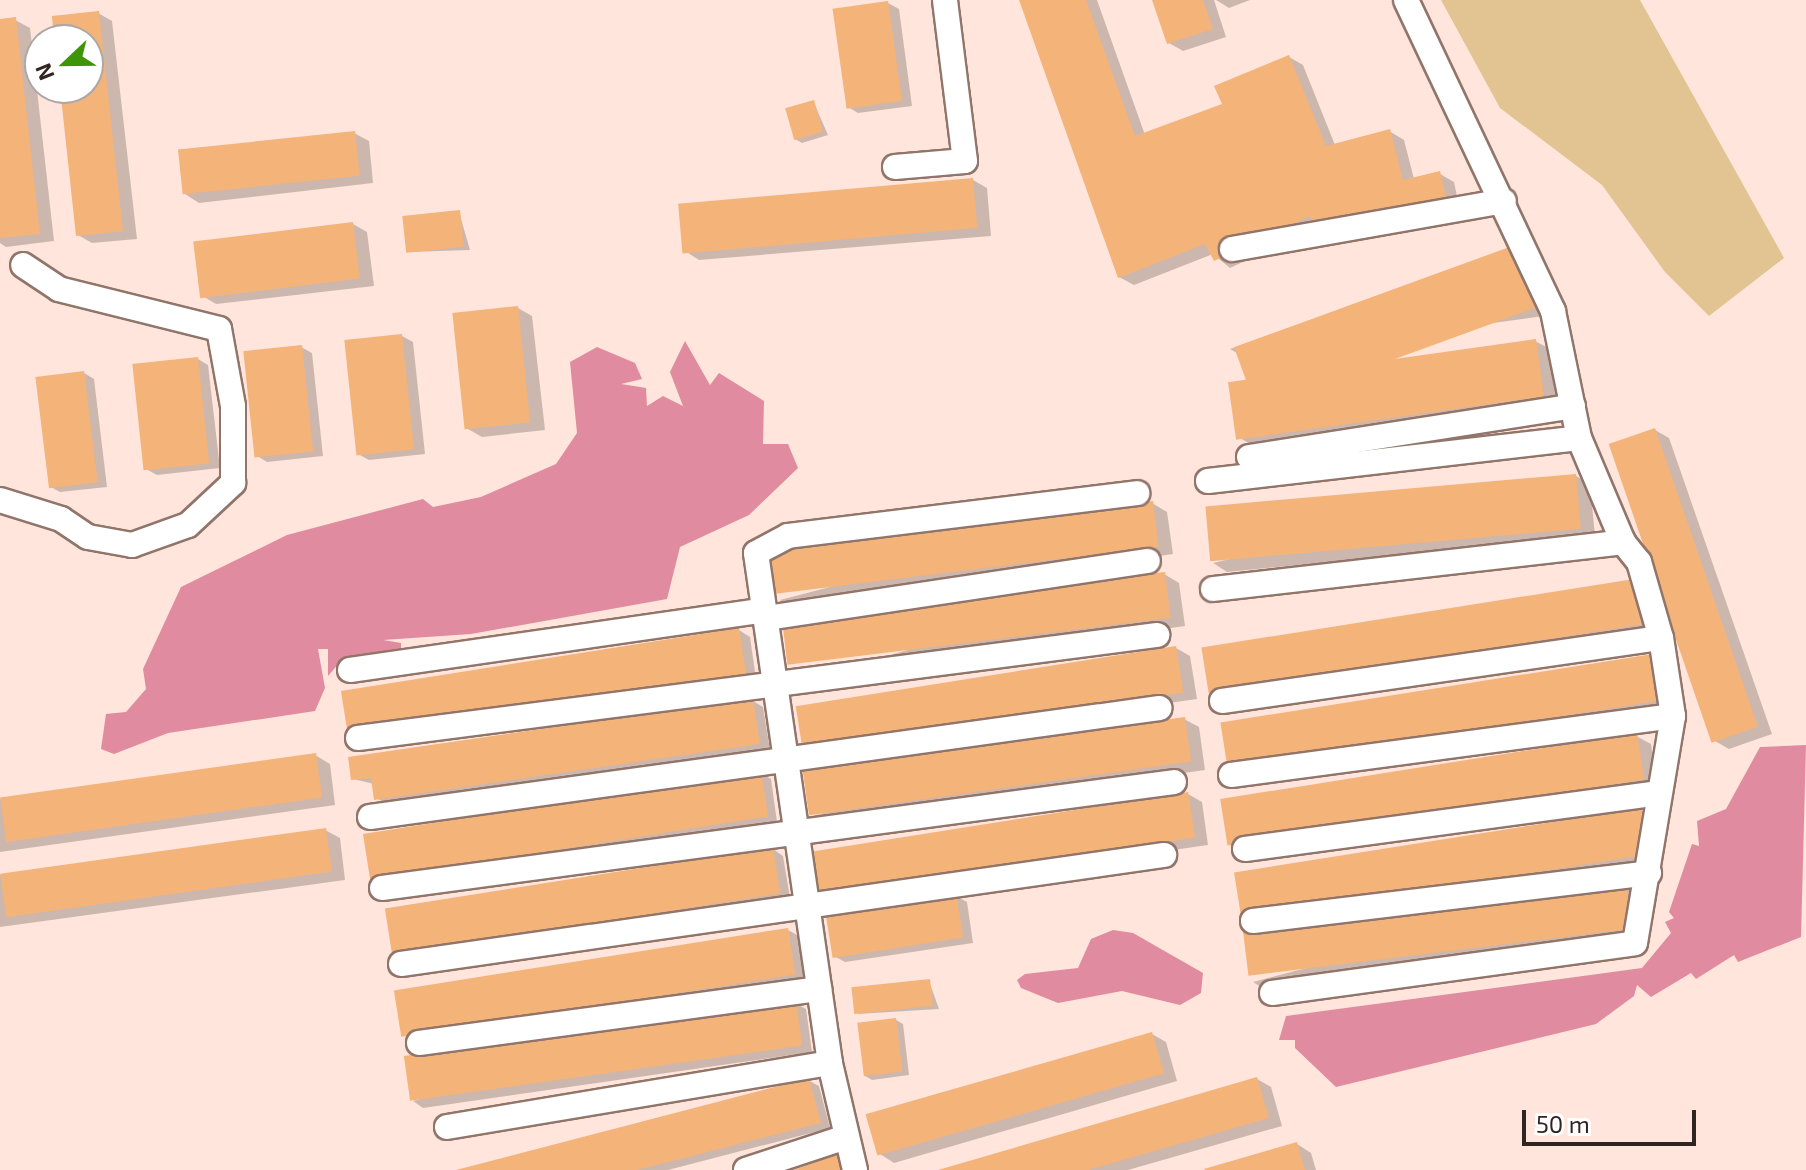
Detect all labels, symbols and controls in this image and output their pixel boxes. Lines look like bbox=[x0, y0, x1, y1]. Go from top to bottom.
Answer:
north arrow bbox=[24, 24, 104, 104]
text: N bbox=[29, 60, 59, 84]
scale bar bbox=[1526, 1094, 1700, 1144]
text: 50 m bbox=[1536, 1109, 1590, 1138]

